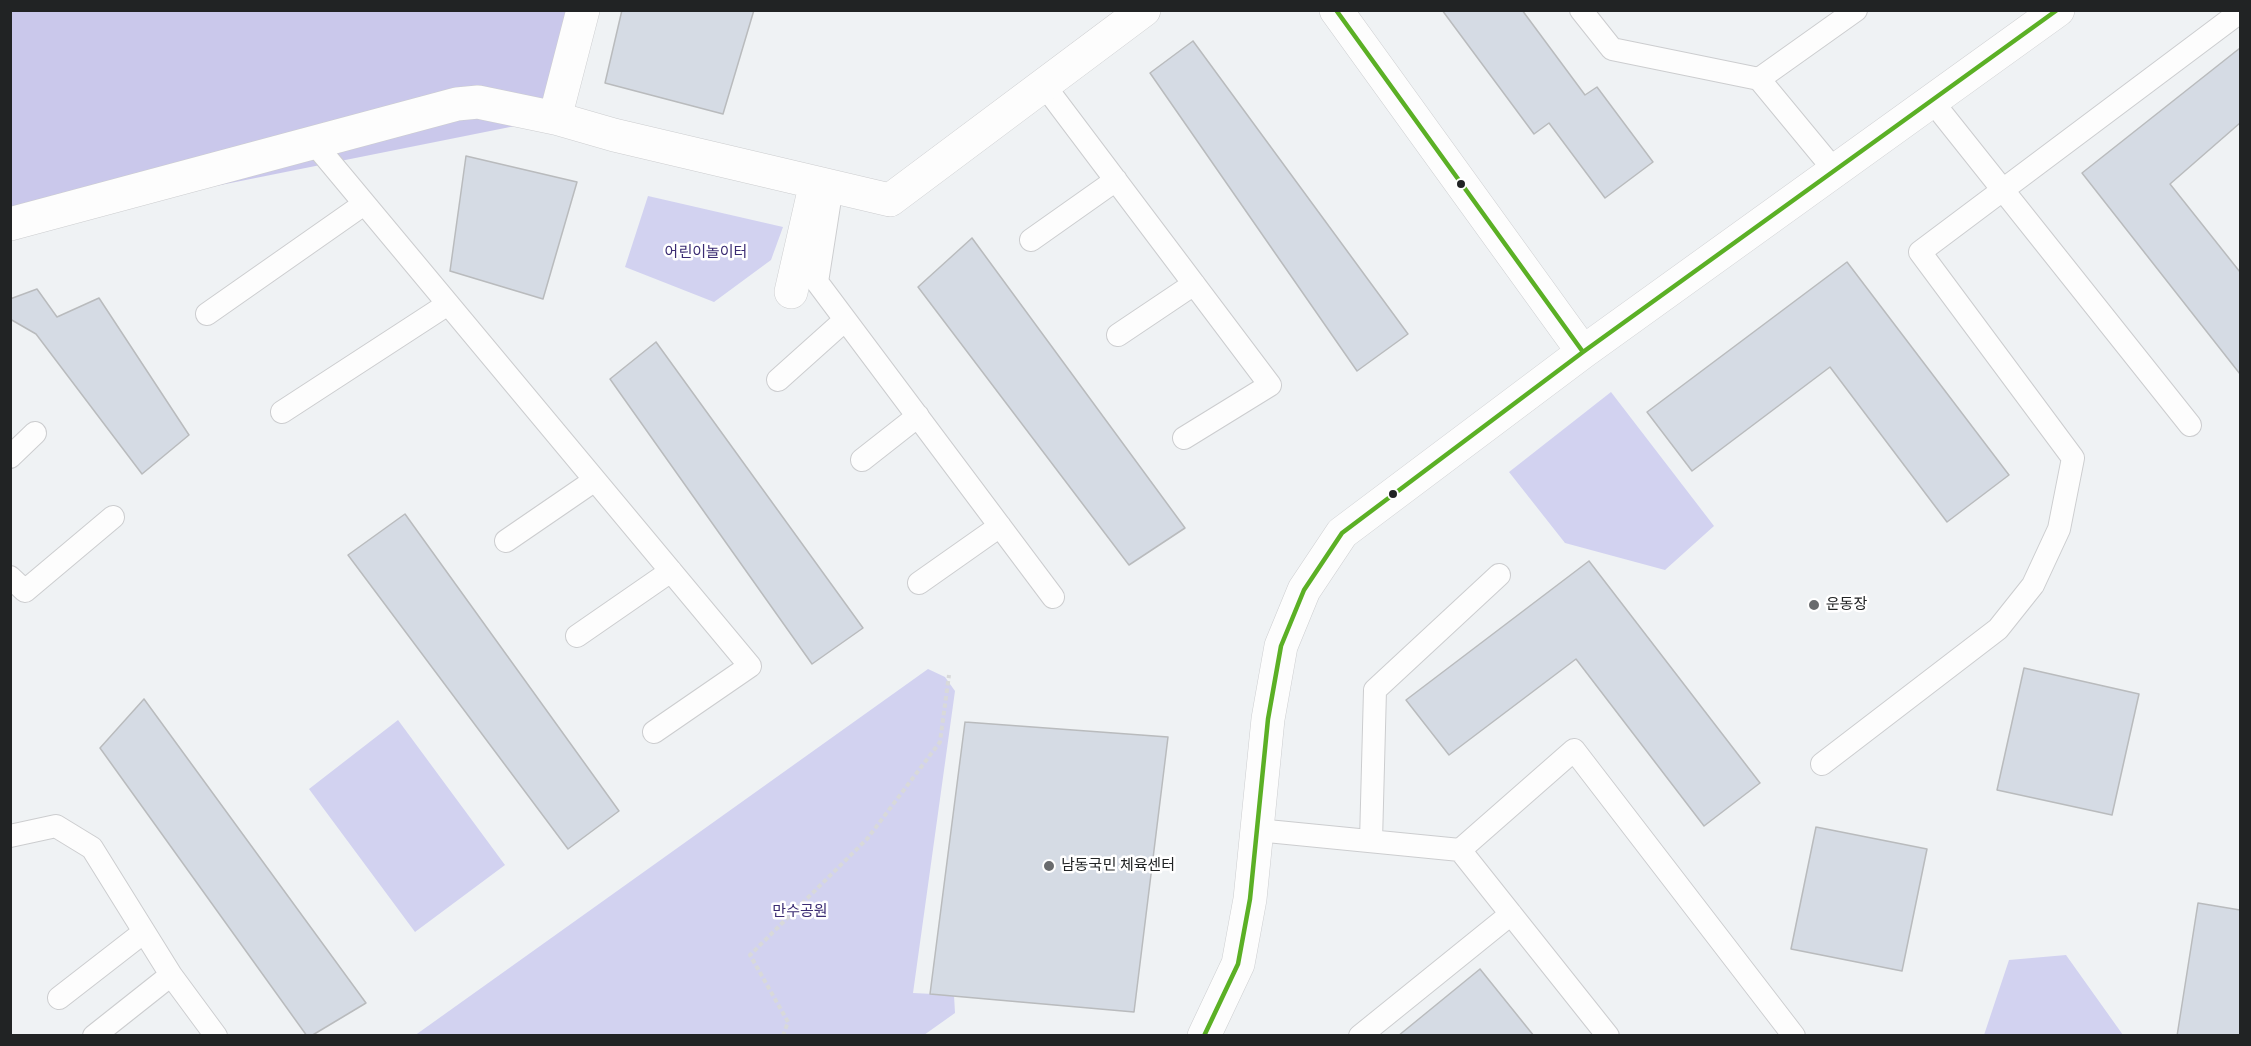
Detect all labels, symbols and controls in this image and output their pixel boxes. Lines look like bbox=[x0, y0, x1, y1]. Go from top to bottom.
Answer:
unlabelled marker bbox=[1455, 178, 1467, 190]
park label: 어린이놀이터 bbox=[665, 244, 747, 262]
unlabelled marker bbox=[1387, 488, 1399, 500]
place label: 운동장 bbox=[1826, 596, 1867, 614]
marker: 운동장 bbox=[1807, 598, 1821, 612]
place label: 남동국민 체육센터 bbox=[1061, 857, 1175, 875]
marker: 남동국민 체육센터 bbox=[1042, 859, 1056, 873]
park label: 만수공원 bbox=[772, 903, 828, 921]

